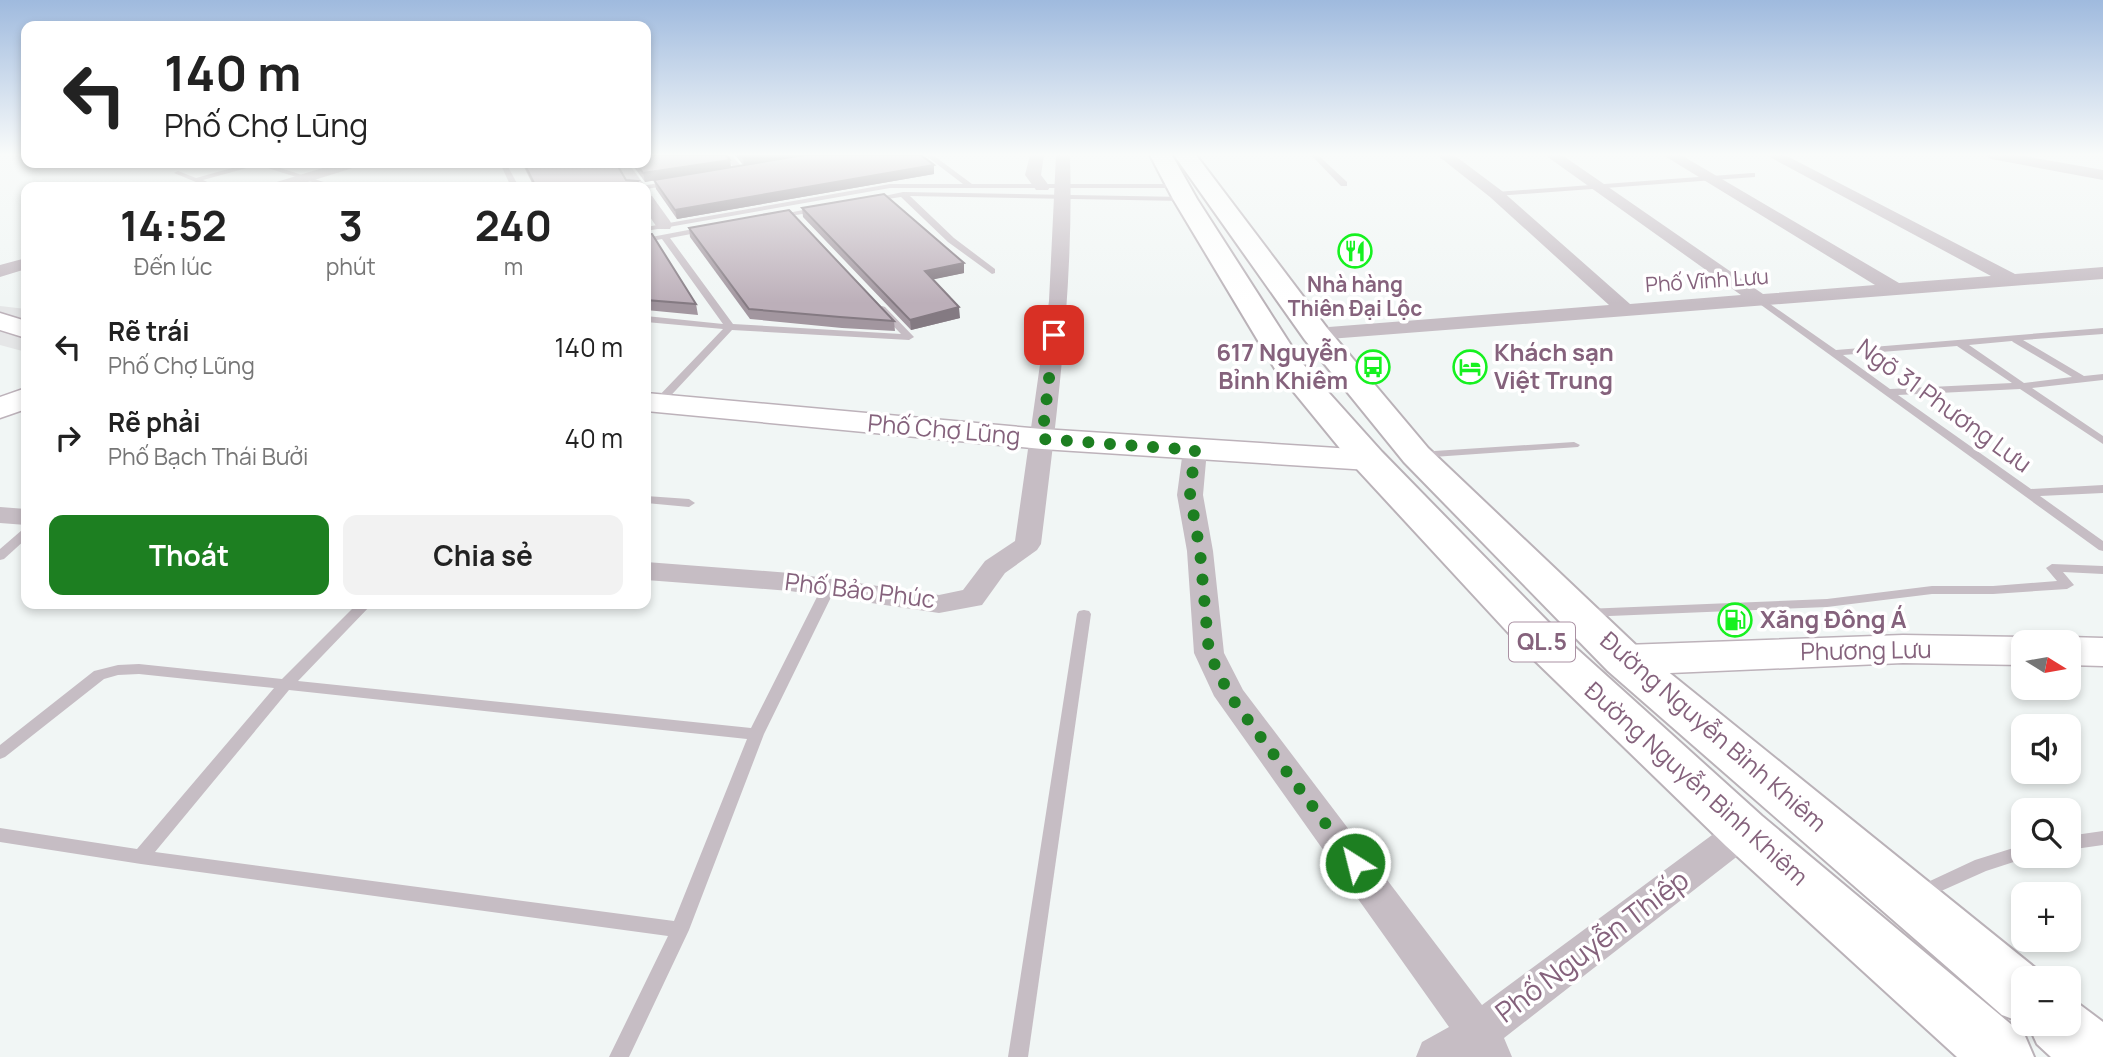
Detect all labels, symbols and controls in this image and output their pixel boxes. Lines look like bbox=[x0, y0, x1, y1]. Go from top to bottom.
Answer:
text: 140 m bbox=[164, 39, 301, 106]
icon: left bbox=[49, 49, 140, 140]
text: Phố Chợ Lũng bbox=[164, 103, 368, 147]
text: 14:52 bbox=[120, 196, 227, 254]
text: 3 bbox=[339, 196, 363, 254]
text: 240 bbox=[475, 196, 552, 254]
restaurant icon: Nhà hàng Thiên Đại Lộc bbox=[1336, 232, 1374, 270]
text: Đến lúc bbox=[134, 250, 213, 282]
text: phút bbox=[326, 250, 376, 282]
text: m bbox=[504, 250, 523, 282]
street label: Phố Vĩnh Lưu bbox=[1644, 262, 1770, 298]
place label: Nhà hàng Thiên Đại Lộc bbox=[1288, 270, 1422, 322]
pin bbox=[1024, 305, 1084, 365]
text: Rẽ trái bbox=[108, 313, 190, 349]
icon: arrive bbox=[1035, 316, 1073, 354]
icon: left bbox=[49, 328, 87, 366]
text: 140 m bbox=[554, 329, 623, 365]
street label: Ngõ 31 Phương Lưu bbox=[1851, 330, 2039, 479]
place label: 617 Nguyễn Bỉnh Khiêm bbox=[1216, 335, 1348, 396]
place label: Khách sạn Việt Trung bbox=[1494, 335, 1614, 396]
bus stop icon: 617 Nguyễn Bỉnh Khiêm bbox=[1354, 348, 1392, 386]
hotel icon: Khách sạn Việt Trung bbox=[1451, 348, 1489, 386]
text: Phố Chợ Lũng bbox=[108, 349, 255, 381]
text: Rẽ phải bbox=[108, 404, 201, 440]
street label: Phố Chợ Lũng bbox=[866, 405, 1022, 452]
icon: right bbox=[49, 419, 87, 457]
text: 40 m bbox=[565, 420, 623, 456]
text: Phố Bạch Thái Bưởi bbox=[108, 440, 309, 472]
button: Thoát bbox=[49, 515, 329, 595]
button: Chia sẻ bbox=[343, 515, 623, 595]
street label: Phố Bảo Phúc bbox=[783, 564, 937, 615]
fuel station icon: Xăng Đông Á bbox=[1716, 601, 1754, 639]
place label: Xăng Đông Á bbox=[1760, 602, 1907, 635]
road number: QL.5 bbox=[1509, 622, 1575, 662]
street label: Đường Nguyễn Bỉnh Khiêm bbox=[1594, 623, 1834, 838]
north arrow bbox=[2011, 630, 2081, 700]
map controls bbox=[2011, 630, 2081, 1036]
street label: Phương Lưu bbox=[1800, 632, 1932, 667]
street label: Đường Nguyễn Bình Khiêm bbox=[1578, 674, 1816, 892]
button: sound bbox=[2011, 714, 2081, 784]
button: search bbox=[2011, 798, 2081, 868]
position arrow bbox=[1318, 826, 1392, 900]
street label: Phố Nguyễn Thiếp bbox=[1487, 860, 1696, 1030]
button: + bbox=[2011, 882, 2081, 952]
button: − bbox=[2011, 966, 2081, 1036]

